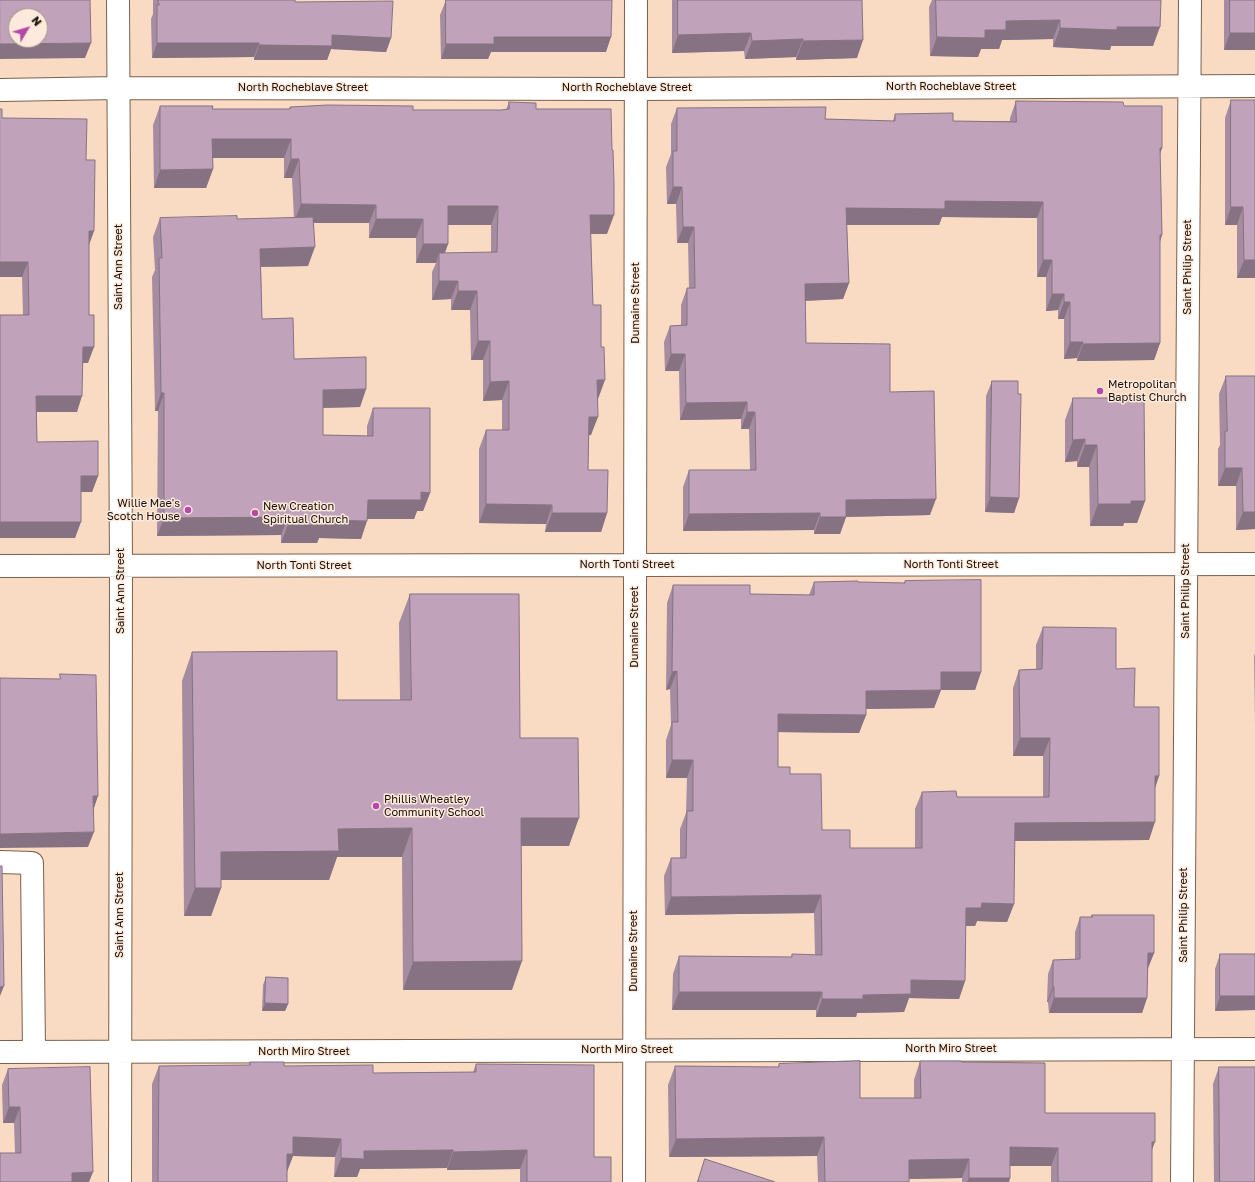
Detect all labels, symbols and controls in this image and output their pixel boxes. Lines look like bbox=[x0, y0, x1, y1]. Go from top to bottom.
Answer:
north arrow bbox=[8, 8, 48, 48]
text: N bbox=[29, 14, 45, 28]
street label: North Rocheblave Street bbox=[886, 80, 1016, 94]
street label: North Rocheblave Street bbox=[238, 81, 368, 95]
street label: North Rocheblave Street bbox=[562, 81, 692, 95]
street label: Saint Philip Street bbox=[1181, 219, 1195, 315]
street label: Saint Ann Street bbox=[112, 224, 126, 310]
street label: Dumaine Street bbox=[629, 262, 643, 344]
place label: Metropolitan Baptist Church bbox=[1108, 378, 1187, 404]
marker: Metropolitan Baptist Church bbox=[1095, 386, 1105, 396]
place label: Willie Mae's Scotch House bbox=[107, 497, 180, 523]
place label: New Creation Spiritual Church bbox=[263, 500, 348, 526]
marker: Willie Mae's Scotch House bbox=[183, 505, 193, 515]
marker: New Creation Spiritual Church bbox=[250, 508, 260, 518]
street label: Saint Philip Street bbox=[1179, 543, 1193, 639]
street label: Saint Ann Street bbox=[114, 548, 128, 634]
street label: North Tonti Street bbox=[579, 558, 675, 572]
street label: North Tonti Street bbox=[903, 558, 999, 572]
street label: North Tonti Street bbox=[256, 559, 352, 573]
street label: Dumaine Street bbox=[628, 586, 642, 668]
place label: Phillis Wheatley Community School bbox=[384, 793, 484, 819]
marker: Phillis Wheatley Community School bbox=[371, 801, 381, 811]
street label: Saint Philip Street bbox=[1177, 867, 1191, 963]
street label: Saint Ann Street bbox=[113, 872, 127, 958]
street label: Dumaine Street bbox=[627, 910, 641, 992]
street label: North Miro Street bbox=[905, 1042, 997, 1056]
street label: North Miro Street bbox=[581, 1043, 673, 1057]
street label: North Miro Street bbox=[258, 1045, 350, 1059]

